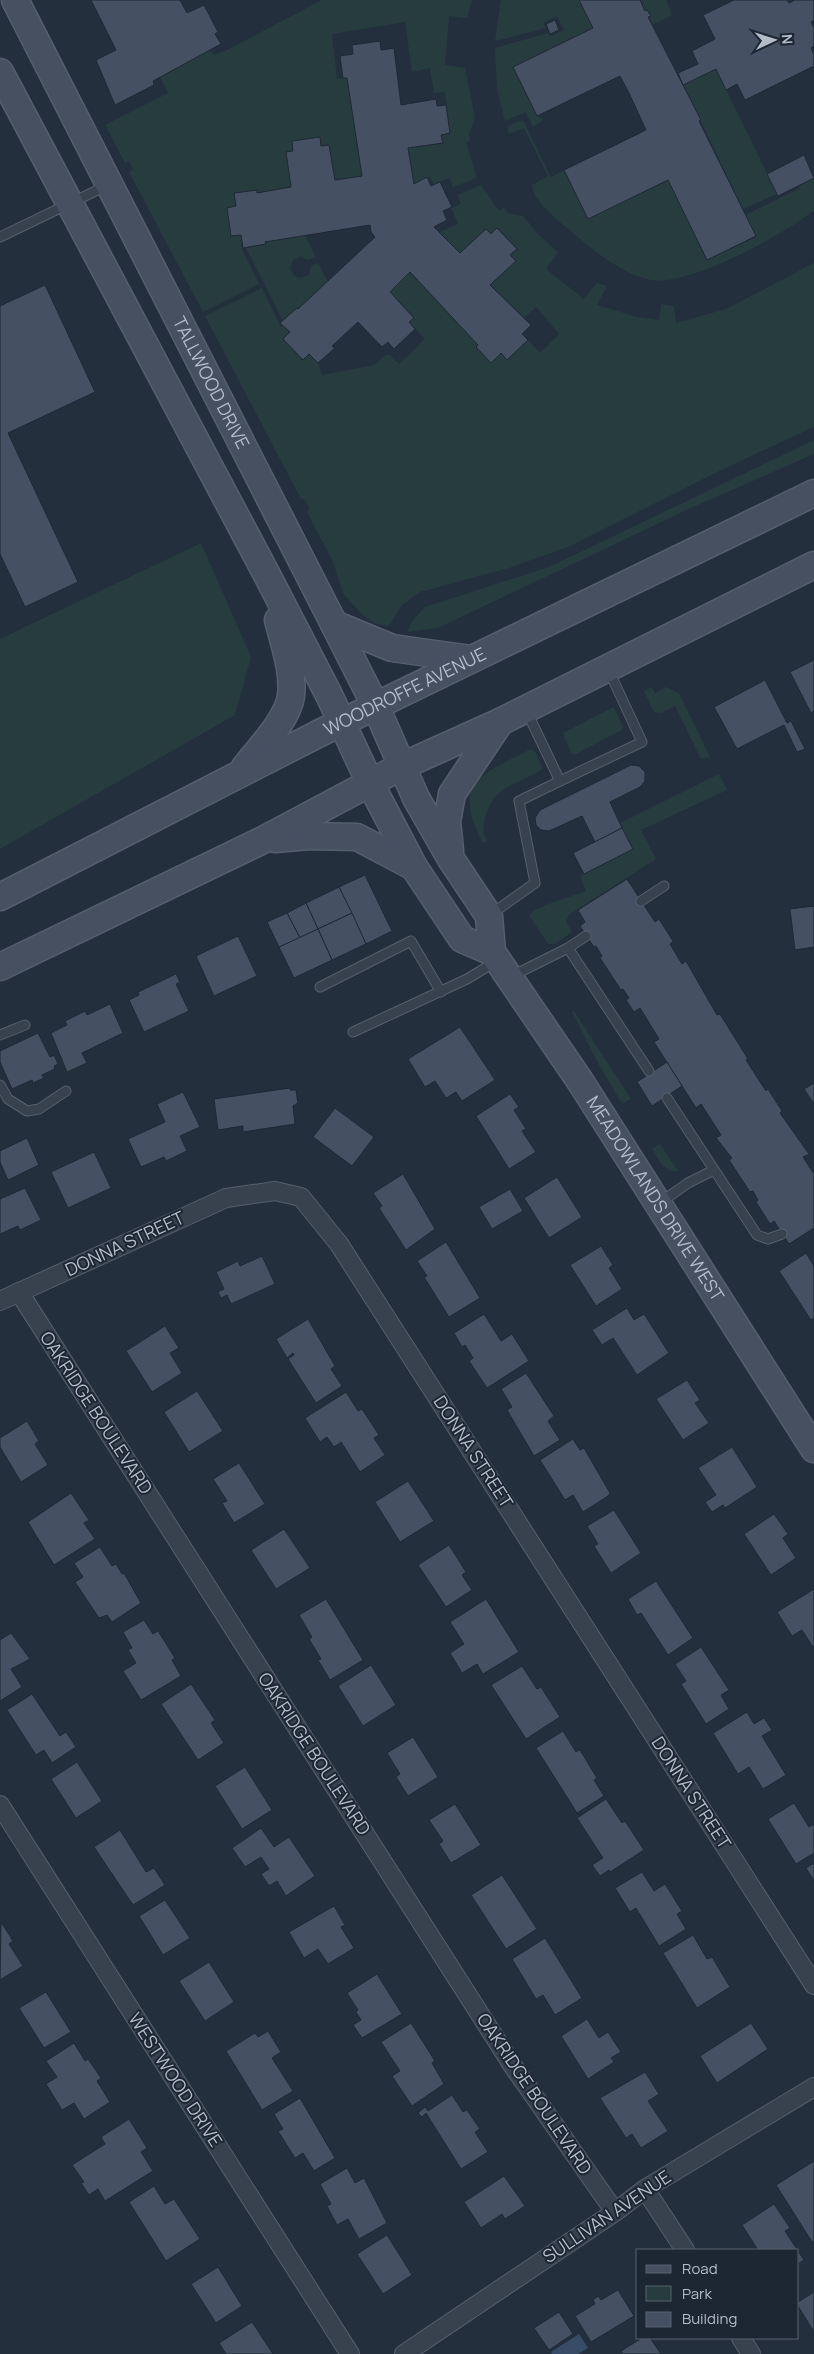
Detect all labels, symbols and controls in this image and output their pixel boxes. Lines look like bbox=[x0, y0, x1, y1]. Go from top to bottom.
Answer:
north arrow bbox=[749, 15, 799, 65]
text: N bbox=[778, 33, 797, 45]
street label: TALLWOOD DRIVE bbox=[168, 312, 255, 453]
street label: WOODROFFE AVENUE bbox=[319, 641, 490, 740]
street label: MEADOWLANDS DRIVE WEST bbox=[582, 1091, 730, 1306]
street label: DONNA STREET bbox=[61, 1205, 188, 1281]
street label: OAKRIDGE BOULEVARD bbox=[35, 1326, 159, 1498]
street label: DONNA STREET bbox=[429, 1391, 519, 1512]
street label: OAKRIDGE BOULEVARD bbox=[253, 1667, 377, 1839]
street label: DONNA STREET bbox=[647, 1732, 737, 1853]
street label: WESTWOOD DRIVE bbox=[123, 2008, 228, 2151]
street label: OAKRIDGE BOULEVARD bbox=[472, 2008, 598, 2179]
street label: SULLIVAN AVENUE bbox=[538, 2164, 675, 2268]
legend bbox=[636, 2249, 799, 2339]
text: Road bbox=[682, 2258, 718, 2279]
text: Park bbox=[682, 2283, 712, 2304]
text: Building bbox=[682, 2308, 737, 2329]

